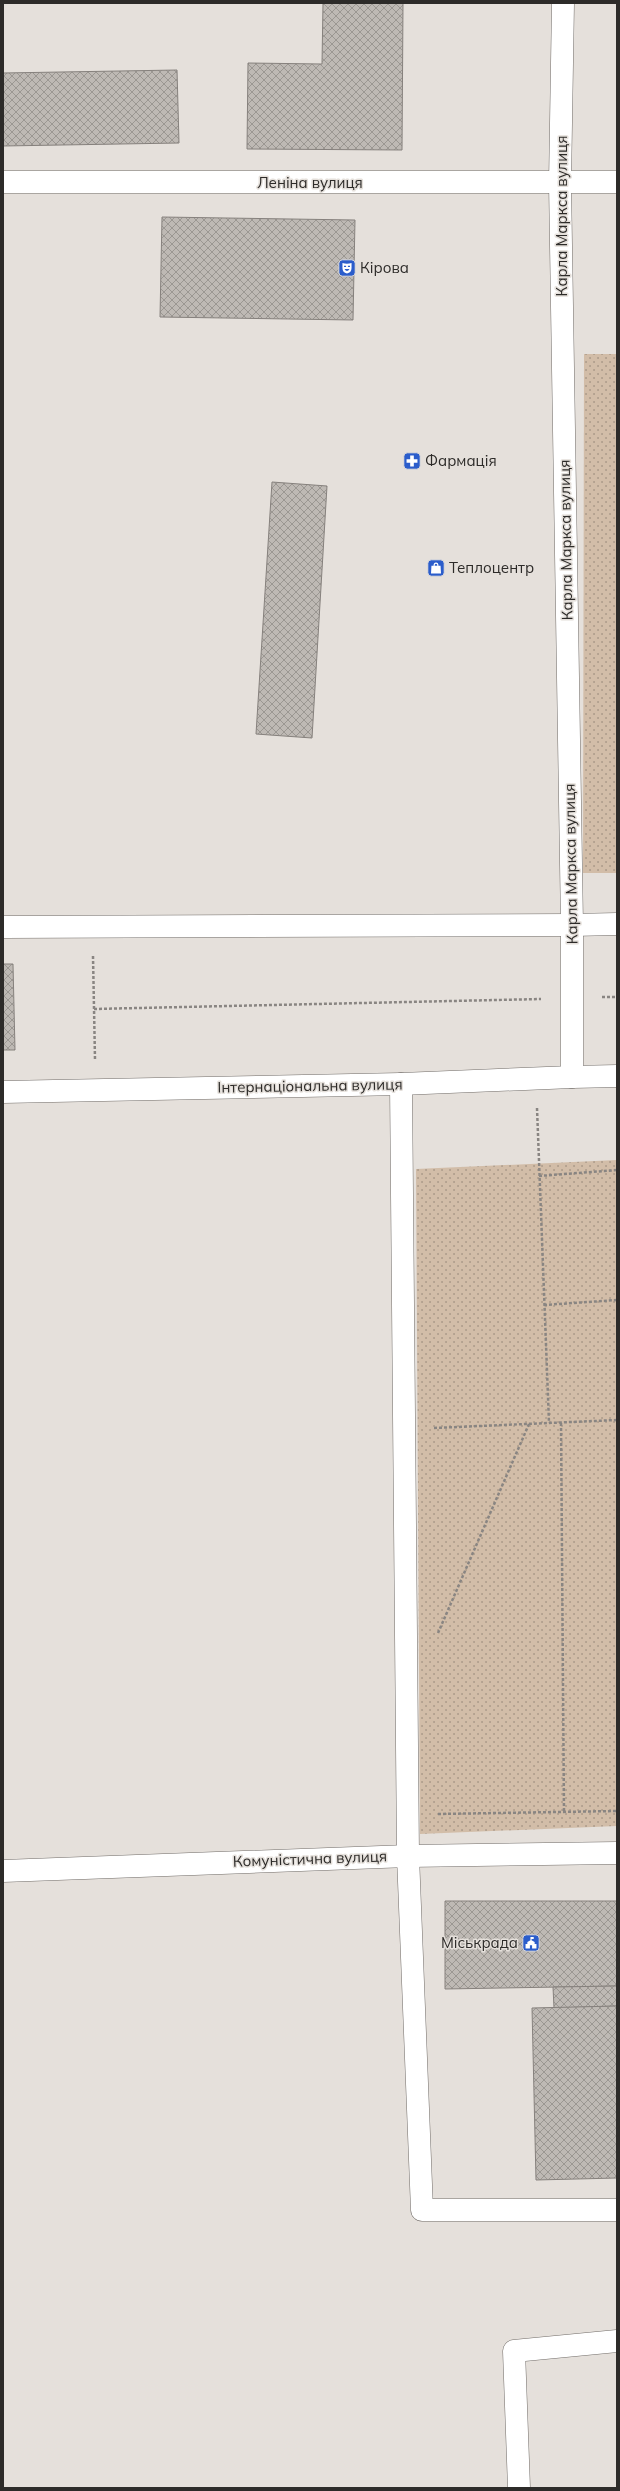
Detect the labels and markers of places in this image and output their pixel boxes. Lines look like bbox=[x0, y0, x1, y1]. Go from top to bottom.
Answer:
theatre icon: Кірова bbox=[337, 258, 357, 278]
place label: Кірова bbox=[360, 258, 409, 277]
pharmacy icon: Фармація bbox=[402, 451, 422, 471]
place label: Фармація bbox=[425, 451, 497, 470]
shop icon: Теплоцентр bbox=[426, 558, 446, 578]
place label: Теплоцентр bbox=[449, 558, 534, 577]
place label: Міськрада bbox=[441, 1933, 518, 1952]
public building icon: Міськрада bbox=[521, 1933, 541, 1953]

